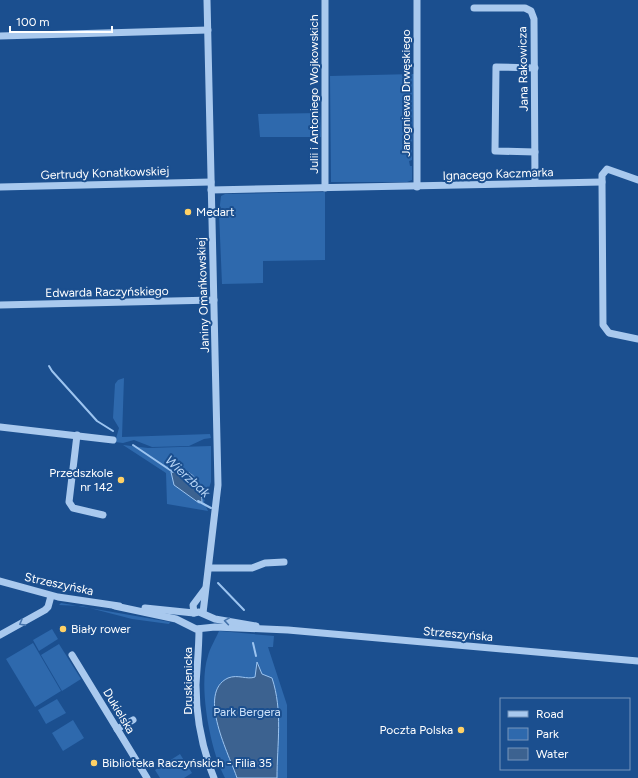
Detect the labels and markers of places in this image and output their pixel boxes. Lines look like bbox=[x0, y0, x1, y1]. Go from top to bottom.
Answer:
place label: Medart bbox=[196, 205, 235, 219]
marker: Medart bbox=[183, 207, 193, 217]
place label: Przedszkole nr 142 bbox=[49, 466, 113, 494]
marker: Przedszkole nr 142 bbox=[116, 475, 126, 485]
place label: Biały rower bbox=[71, 622, 131, 636]
marker: Biały rower bbox=[58, 624, 68, 634]
place label: Poczta Polska bbox=[379, 723, 453, 737]
marker: Poczta Polska bbox=[456, 725, 466, 735]
place label: Biblioteka Raczyńskich - Filia 35 bbox=[102, 756, 272, 770]
marker: Biblioteka Raczyńskich - Filia 35 bbox=[89, 758, 99, 768]

